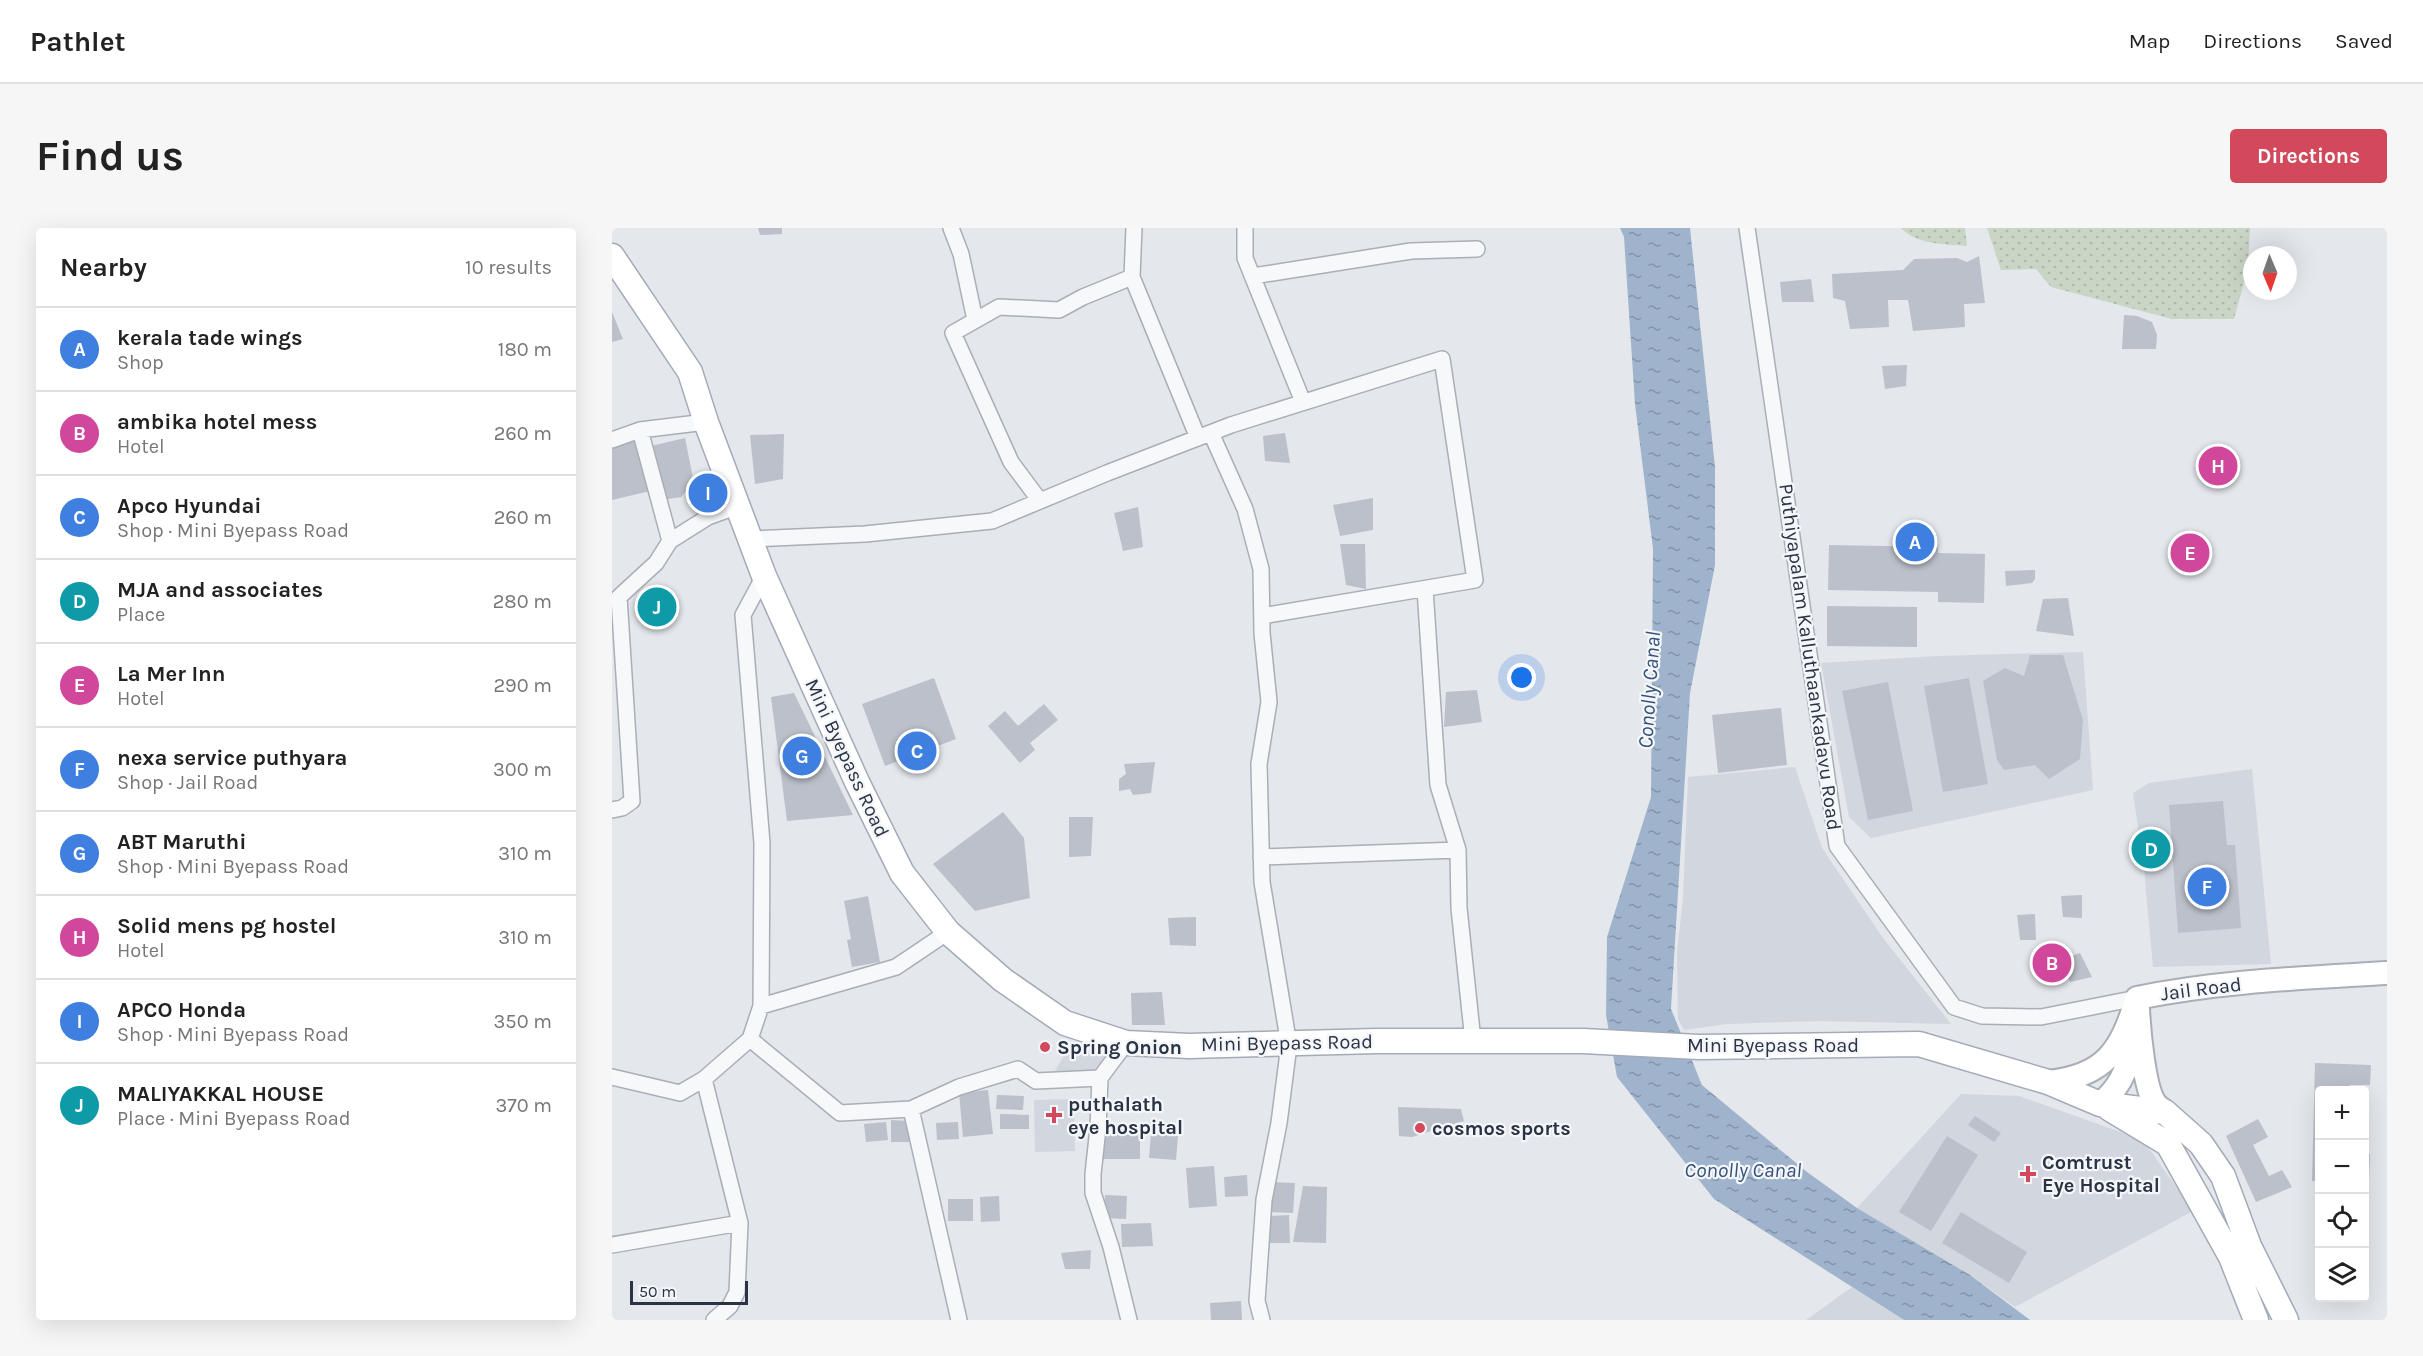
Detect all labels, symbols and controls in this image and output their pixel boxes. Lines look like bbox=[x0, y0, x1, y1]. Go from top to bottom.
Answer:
text: Pathlet bbox=[30, 25, 126, 58]
text: Map bbox=[2129, 29, 2170, 53]
text: Directions bbox=[2203, 29, 2302, 53]
text: Saved bbox=[2335, 29, 2393, 53]
button: Directions bbox=[2230, 129, 2387, 183]
text: Find us bbox=[36, 131, 184, 181]
north arrow bbox=[2243, 246, 2297, 300]
text: Nearby bbox=[60, 252, 147, 283]
text: 10 results bbox=[465, 256, 552, 279]
text: kerala tade wings bbox=[117, 325, 303, 351]
text: A bbox=[73, 338, 86, 361]
text: 180 m bbox=[498, 338, 552, 361]
text: Shop bbox=[117, 351, 164, 374]
text: ambika hotel mess bbox=[117, 409, 317, 435]
text: B bbox=[73, 422, 86, 445]
text: 260 m bbox=[494, 422, 552, 445]
text: Hotel bbox=[117, 435, 165, 458]
pin: H bbox=[2198, 444, 2238, 488]
pin: I bbox=[688, 470, 728, 516]
street label: Puthiyapalam Kalluthaankadavu Road bbox=[1774, 482, 1846, 832]
text: Apco Hyundai bbox=[117, 493, 262, 519]
text: C bbox=[73, 506, 86, 529]
text: 260 m bbox=[494, 506, 552, 529]
text: Shop · Mini Byepass Road bbox=[117, 519, 349, 542]
pin: A bbox=[1896, 520, 1934, 564]
pin: E bbox=[2170, 530, 2210, 576]
text: MJA and associates bbox=[117, 577, 323, 603]
pin: J bbox=[638, 584, 676, 629]
text: D bbox=[73, 590, 86, 613]
text: 280 m bbox=[493, 590, 552, 613]
text: Place bbox=[117, 603, 165, 626]
water label: Conolly Canal bbox=[1633, 631, 1665, 749]
text: La Mer Inn bbox=[117, 661, 226, 687]
your location bbox=[1507, 663, 1536, 692]
text: E bbox=[74, 674, 85, 697]
text: 290 m bbox=[493, 674, 552, 697]
street label: Mini Byepass Road bbox=[800, 675, 894, 841]
text: Hotel bbox=[117, 687, 165, 710]
pin: C bbox=[898, 728, 936, 774]
pin: G bbox=[782, 734, 822, 778]
text: nexa service puthyara bbox=[117, 745, 347, 771]
text: F bbox=[74, 758, 85, 781]
text: 300 m bbox=[493, 758, 552, 781]
text: Shop · Jail Road bbox=[117, 771, 258, 794]
pin: D bbox=[2132, 826, 2170, 872]
text: ABT Maruthi bbox=[117, 829, 246, 855]
text: G bbox=[73, 842, 86, 865]
text: 310 m bbox=[498, 842, 552, 865]
text: Shop · Mini Byepass Road bbox=[117, 855, 349, 878]
pin: F bbox=[2188, 864, 2226, 910]
text: Solid mens pg hostel bbox=[117, 913, 336, 939]
text: H bbox=[72, 926, 87, 949]
text: 310 m bbox=[498, 926, 552, 949]
text: Hotel bbox=[117, 939, 165, 962]
pin: B bbox=[2032, 940, 2072, 986]
street label: Jail Road bbox=[2159, 973, 2243, 1005]
text: APCO Honda bbox=[117, 997, 246, 1023]
text: I bbox=[76, 1010, 83, 1033]
text: 350 m bbox=[494, 1010, 552, 1033]
text: Shop · Mini Byepass Road bbox=[117, 1023, 349, 1046]
street label: Mini Byepass Road bbox=[1201, 1030, 1373, 1056]
street label: Mini Byepass Road bbox=[1687, 1034, 1859, 1057]
place label: Spring Onion bbox=[1057, 1036, 1182, 1059]
marker: Spring Onion bbox=[1038, 1040, 1052, 1054]
text: MALIYAKKAL HOUSE bbox=[117, 1081, 324, 1107]
map controls bbox=[2315, 1086, 2369, 1302]
button: + bbox=[2315, 1086, 2369, 1140]
place label: puthalath eye hospital bbox=[1068, 1093, 1183, 1139]
text: J bbox=[75, 1094, 84, 1117]
text: 370 m bbox=[495, 1094, 552, 1117]
marker: puthalath eye hospital bbox=[1045, 1106, 1063, 1124]
text: Place · Mini Byepass Road bbox=[117, 1107, 351, 1130]
place label: cosmos sports bbox=[1432, 1117, 1571, 1140]
marker: cosmos sports bbox=[1413, 1121, 1427, 1135]
button: − bbox=[2315, 1140, 2369, 1194]
place label: Comtrust Eye Hospital bbox=[2042, 1151, 2160, 1197]
water label: Conolly Canal bbox=[1684, 1158, 1802, 1182]
marker: Comtrust Eye Hospital bbox=[2019, 1165, 2037, 1183]
button: locate bbox=[2315, 1194, 2369, 1248]
button: layers bbox=[2315, 1248, 2369, 1302]
scale bar bbox=[630, 1278, 748, 1306]
text: 50 m bbox=[639, 1282, 676, 1301]

